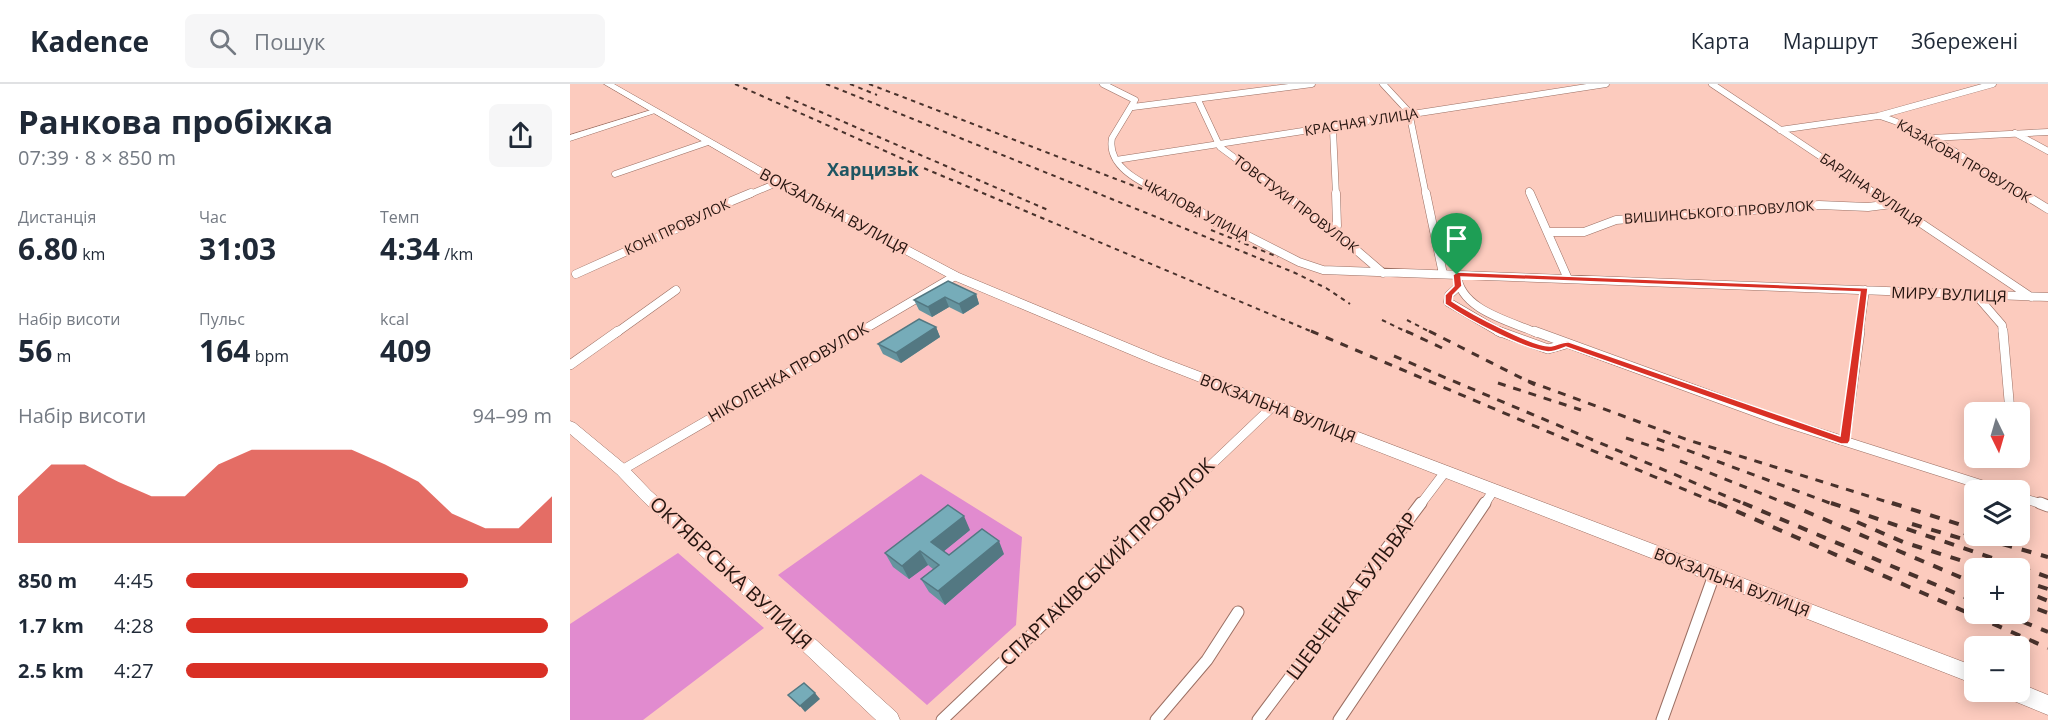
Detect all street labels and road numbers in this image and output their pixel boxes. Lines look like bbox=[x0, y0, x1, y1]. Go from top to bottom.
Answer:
street label: КРАСНАЯ УЛИЦА bbox=[1303, 103, 1419, 140]
street label: КАЗАКОВА ПРОВУЛОК bbox=[1894, 114, 2035, 207]
street label: БАРДІНА ВУЛИЦЯ bbox=[1816, 148, 1926, 231]
street label: ТОВСТУХИ ПРОВУЛОК bbox=[1230, 150, 1363, 257]
street label: ВОКЗАЛЬНА ВУЛИЦЯ bbox=[756, 163, 912, 259]
street label: ЧКАЛОВА УЛИЦА bbox=[1139, 174, 1253, 245]
street label: КОНІ ПРОВУЛОК bbox=[621, 194, 733, 259]
street label: ВИШИНСЬКОГО ПРОВУЛОК bbox=[1623, 195, 1815, 228]
street label: МИРУ ВУЛИЦЯ bbox=[1891, 281, 2007, 307]
street label: НІКОЛЕНКА ПРОВУЛОК bbox=[704, 317, 872, 427]
street label: ВОКЗАЛЬНА ВУЛИЦЯ bbox=[1197, 368, 1359, 448]
street label: СПАРТАКІВСЬКИЙ ПРОВУЛОК bbox=[994, 451, 1220, 672]
street label: ОКТЯБРСЬКА ВУЛИЦЯ bbox=[644, 490, 818, 655]
street label: ШЕВЧЕНКА БУЛЬВАР bbox=[1280, 506, 1424, 685]
street label: ВОКЗАЛЬНА ВУЛИЦЯ bbox=[1651, 542, 1813, 622]

